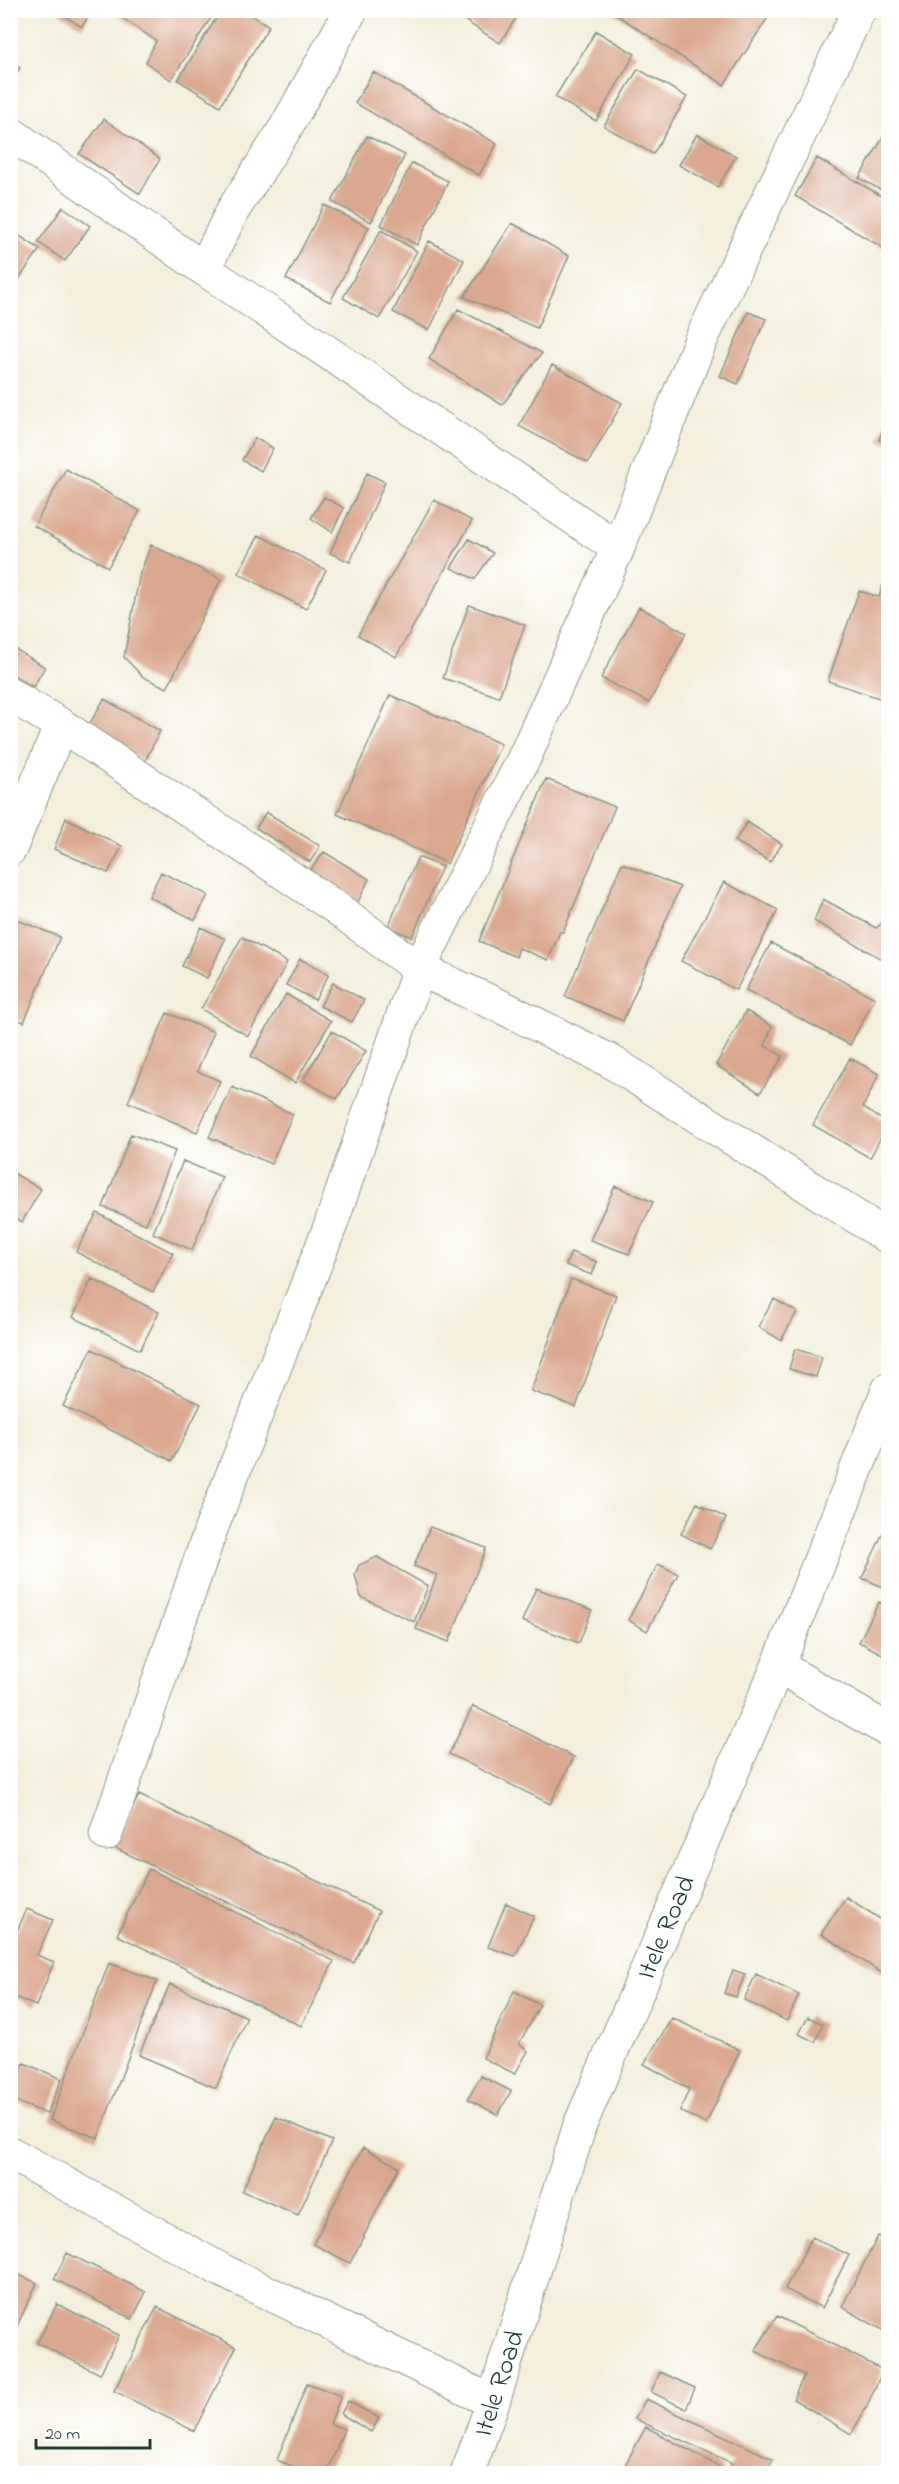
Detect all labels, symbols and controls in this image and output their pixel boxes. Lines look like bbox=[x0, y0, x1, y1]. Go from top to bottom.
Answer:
street label: Itele Road bbox=[628, 1870, 707, 1986]
street label: Itele Road bbox=[465, 2326, 536, 2442]
scale bar bbox=[36, 2412, 150, 2450]
text: 20 m bbox=[45, 2422, 80, 2448]

